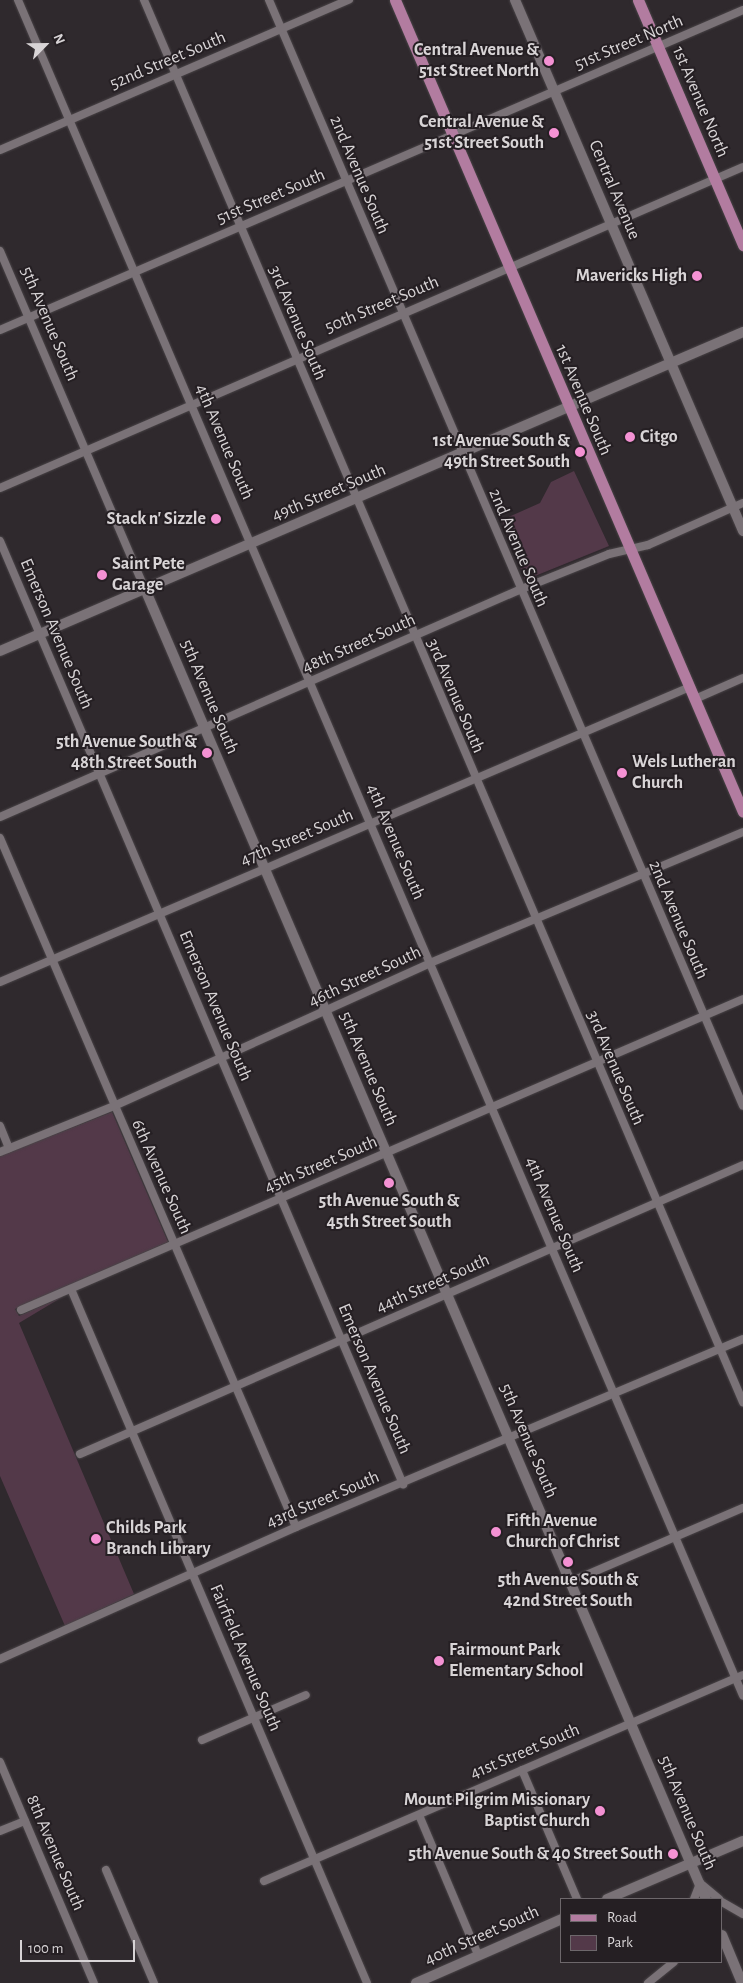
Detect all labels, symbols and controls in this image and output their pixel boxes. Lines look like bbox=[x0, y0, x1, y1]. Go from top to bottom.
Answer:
street label: 51st Street North bbox=[571, 10, 687, 76]
north arrow bbox=[20, 20, 70, 70]
street label: 52nd Street South bbox=[107, 27, 229, 95]
text: N bbox=[50, 32, 67, 46]
place label: Central Avenue & 51st Street North bbox=[414, 40, 539, 82]
street label: 1st Avenue North bbox=[667, 43, 733, 161]
marker: Central Avenue & 51st Street North bbox=[543, 55, 555, 67]
place label: Central Avenue & 51st Street South bbox=[419, 112, 544, 154]
street label: 2nd Avenue South bbox=[324, 113, 394, 237]
marker: Central Avenue & 51st Street South bbox=[548, 127, 560, 139]
street label: Central Avenue bbox=[583, 137, 645, 243]
street label: 51st Street South bbox=[214, 164, 328, 230]
street label: 5th Avenue South bbox=[15, 263, 83, 385]
street label: 3rd Avenue South bbox=[263, 263, 331, 383]
place label: Mavericks High bbox=[576, 265, 687, 287]
marker: Mavericks High bbox=[691, 270, 703, 282]
street label: 50th Street South bbox=[322, 271, 442, 339]
street label: 1st Avenue South bbox=[550, 341, 616, 459]
street label: 4th Avenue South bbox=[190, 381, 258, 503]
place label: Citgo bbox=[640, 426, 678, 448]
place label: 1st Avenue South & 49th Street South bbox=[433, 431, 570, 474]
marker: Citgo bbox=[624, 431, 636, 443]
marker: 1st Avenue South & 49th Street South bbox=[574, 446, 586, 458]
street label: 49th Street South bbox=[269, 459, 389, 527]
street label: 2nd Avenue South bbox=[483, 486, 553, 610]
place label: Stack n' Sizzle bbox=[107, 508, 206, 530]
marker: Stack n' Sizzle bbox=[210, 513, 222, 525]
place label: Saint Pete Garage bbox=[112, 554, 185, 596]
street label: Emerson Avenue South bbox=[15, 556, 97, 712]
marker: Saint Pete Garage bbox=[96, 569, 108, 581]
street label: 48th Street South bbox=[299, 609, 419, 679]
street label: 5th Avenue South bbox=[175, 636, 243, 758]
street label: 3rd Avenue South bbox=[421, 636, 489, 756]
place label: 5th Avenue South & 48th Street South bbox=[56, 732, 197, 774]
marker: 5th Avenue South & 48th Street South bbox=[201, 747, 213, 759]
place label: Wels Lutheran Church bbox=[632, 752, 736, 794]
marker: Wels Lutheran Church bbox=[616, 767, 628, 779]
street label: 4th Avenue South bbox=[361, 781, 429, 903]
street label: 47th Street South bbox=[237, 804, 357, 872]
street label: 2nd Avenue South bbox=[643, 858, 713, 982]
street label: Emerson Avenue South bbox=[174, 928, 256, 1084]
street label: 46th Street South bbox=[305, 941, 425, 1013]
street label: 5th Avenue South bbox=[334, 1008, 402, 1130]
street label: 3rd Avenue South bbox=[581, 1008, 649, 1128]
street label: 6th Avenue South bbox=[126, 1116, 196, 1238]
street label: 45th Street South bbox=[261, 1131, 381, 1199]
street label: 4th Avenue South bbox=[520, 1154, 588, 1276]
marker: 5th Avenue South & 45th Street South bbox=[383, 1177, 395, 1189]
place label: 5th Avenue South & 45th Street South bbox=[318, 1191, 460, 1234]
street label: 44th Street South bbox=[373, 1249, 493, 1319]
street label: Emerson Avenue South bbox=[333, 1301, 415, 1457]
street label: 5th Avenue South bbox=[494, 1380, 562, 1502]
street label: 43rd Street South bbox=[263, 1466, 383, 1534]
place label: Fifth Avenue Church of Christ bbox=[506, 1511, 620, 1554]
place label: Childs Park Branch Library bbox=[106, 1518, 210, 1560]
marker: Fifth Avenue Church of Christ bbox=[490, 1526, 502, 1538]
marker: Childs Park Branch Library bbox=[90, 1533, 102, 1545]
marker: 5th Avenue South & 42nd Street South bbox=[562, 1556, 574, 1568]
place label: 5th Avenue South & 42nd Street South bbox=[497, 1570, 639, 1612]
street label: Fairfield Avenue South bbox=[204, 1581, 286, 1735]
place label: Fairmount Park Elementary School bbox=[449, 1640, 584, 1682]
marker: Fairmount Park Elementary School bbox=[433, 1655, 445, 1667]
street label: 41st Street South bbox=[467, 1719, 583, 1785]
street label: 5th Avenue South bbox=[653, 1752, 721, 1874]
place label: Mount Pilgrim Missionary Baptist Church bbox=[404, 1790, 590, 1832]
street label: 8th Avenue South bbox=[21, 1792, 89, 1914]
marker: Mount Pilgrim Missionary Baptist Church bbox=[594, 1805, 606, 1817]
place label: 5th Avenue South & 40 Street South bbox=[408, 1843, 663, 1865]
marker: 5th Avenue South & 40 Street South bbox=[667, 1848, 679, 1860]
legend bbox=[560, 1898, 723, 1963]
street label: 40th Street South bbox=[422, 1901, 542, 1971]
text: Road bbox=[607, 1910, 637, 1925]
scale bar bbox=[22, 1930, 138, 1962]
text: Park bbox=[607, 1935, 633, 1950]
text: 100 m bbox=[28, 1941, 63, 1956]

